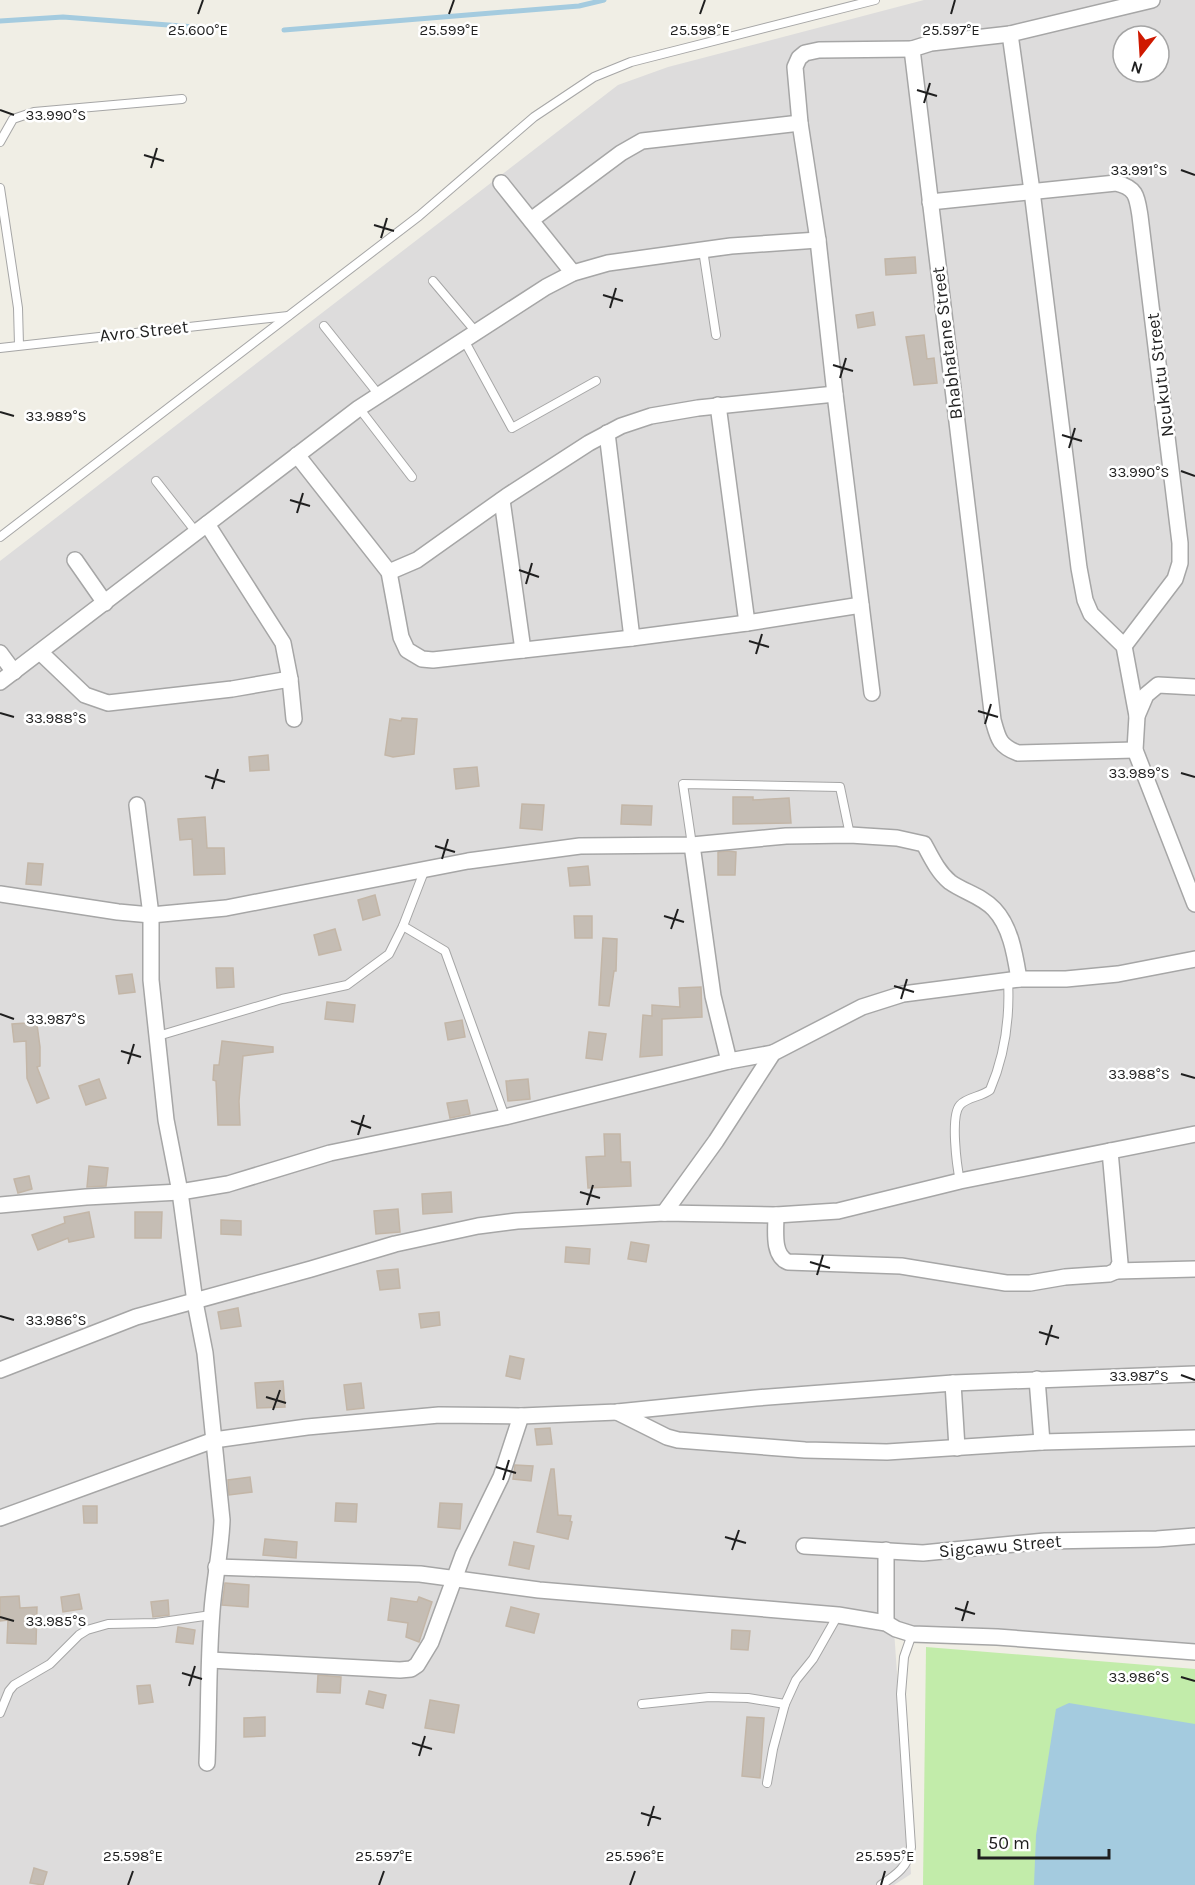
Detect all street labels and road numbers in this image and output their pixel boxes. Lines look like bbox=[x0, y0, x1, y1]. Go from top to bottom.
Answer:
street label: Bhabhatane Street bbox=[927, 265, 967, 421]
street label: Ncukutu Street bbox=[1141, 311, 1179, 438]
street label: Avro Street bbox=[99, 315, 190, 347]
street label: Sigcawu Street bbox=[938, 1530, 1063, 1562]

